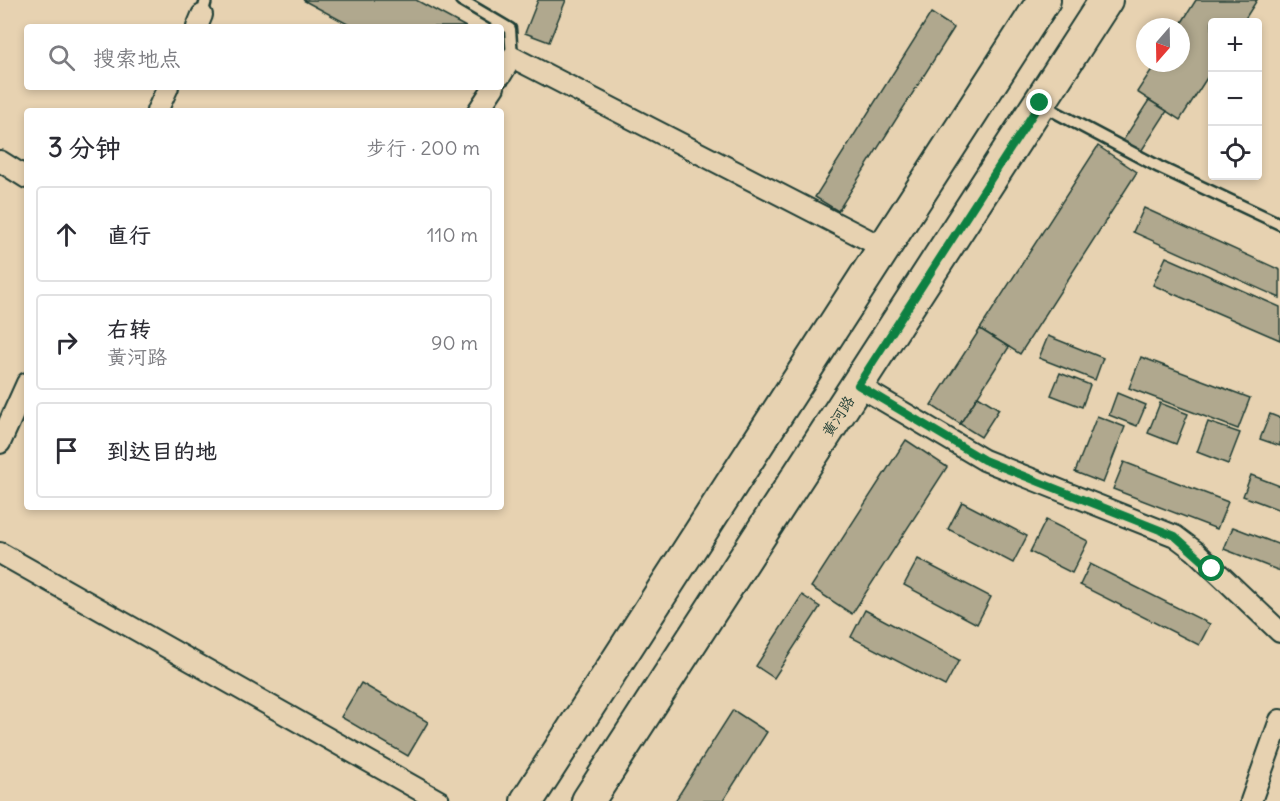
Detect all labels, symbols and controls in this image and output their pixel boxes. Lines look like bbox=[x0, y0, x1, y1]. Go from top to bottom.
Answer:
north arrow bbox=[1136, 18, 1190, 72]
map controls bbox=[1208, 18, 1262, 180]
button: + bbox=[1208, 18, 1262, 72]
search box bbox=[24, 24, 504, 90]
icon: search bbox=[45, 41, 78, 74]
text: 搜索地点 bbox=[93, 44, 181, 72]
button: − bbox=[1208, 72, 1262, 126]
route end bbox=[1026, 89, 1052, 115]
button: locate bbox=[1208, 126, 1262, 180]
text: 3 分钟 bbox=[48, 131, 121, 164]
text: 步行 · 200 m bbox=[366, 135, 480, 160]
icon: ahead bbox=[50, 218, 83, 251]
text: 直行 bbox=[107, 221, 151, 249]
text: 110 m bbox=[427, 222, 478, 247]
text: 右转 bbox=[107, 315, 151, 343]
icon: right bbox=[50, 326, 83, 359]
text: 90 m bbox=[431, 330, 478, 355]
text: 黄河路 bbox=[107, 344, 167, 369]
street label: 黄河路 bbox=[818, 392, 858, 440]
icon: arrive bbox=[50, 434, 83, 467]
text: 到达目的地 bbox=[107, 437, 217, 465]
route start bbox=[1198, 555, 1224, 581]

